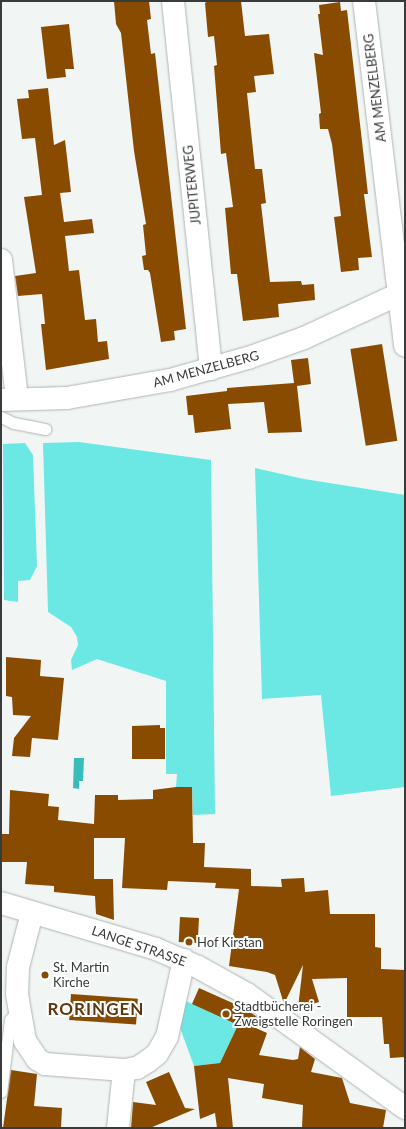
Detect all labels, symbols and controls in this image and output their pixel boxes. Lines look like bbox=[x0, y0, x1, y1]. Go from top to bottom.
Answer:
street label: AM MENZELBERG bbox=[361, 33, 389, 143]
street label: JUPITERWEG bbox=[180, 144, 204, 226]
street label: AM MENZELBERG bbox=[151, 347, 261, 391]
street label: LANGE STRASSE bbox=[90, 923, 188, 969]
place label: Hof Kirstan bbox=[197, 934, 262, 950]
marker: Hof Kirstan bbox=[184, 937, 194, 947]
place label: St. Martin Kirche bbox=[53, 960, 109, 991]
marker: St. Martin Kirche bbox=[40, 970, 50, 980]
district label: RORINGEN bbox=[48, 999, 144, 1019]
place label: Stadtbücherei - Zweigstelle Roringen bbox=[234, 999, 353, 1030]
marker: Stadtbücherei - Zweigstelle Roringen bbox=[221, 1009, 231, 1019]

